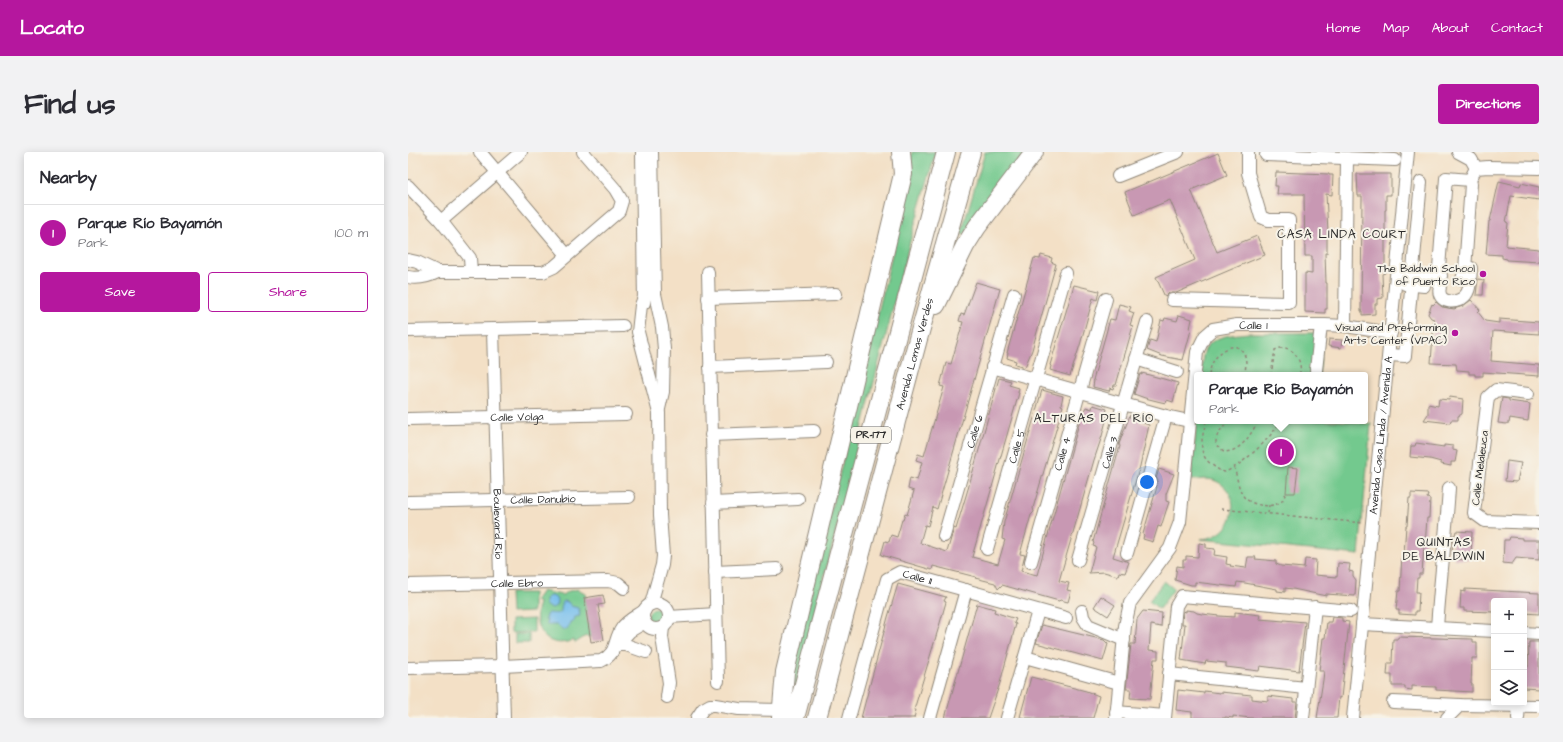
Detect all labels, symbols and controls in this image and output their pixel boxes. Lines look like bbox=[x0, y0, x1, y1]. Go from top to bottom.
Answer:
text: Locato bbox=[20, 15, 84, 42]
text: Home bbox=[1326, 18, 1361, 38]
text: Map bbox=[1383, 18, 1409, 38]
text: About bbox=[1431, 18, 1469, 38]
text: Contact bbox=[1491, 18, 1543, 38]
button: Directions bbox=[1438, 84, 1539, 124]
text: Find us bbox=[24, 85, 115, 124]
text: Nearby bbox=[40, 166, 97, 190]
text: Parque Río Bayamón bbox=[78, 213, 222, 234]
text: 1 bbox=[52, 224, 54, 242]
text: 100 m bbox=[335, 224, 368, 242]
district label: CASA LINDA COURT bbox=[1277, 226, 1407, 243]
text: Park bbox=[78, 234, 108, 252]
place label: The Baldwin School of Puerto Rico bbox=[1378, 261, 1476, 289]
marker: The Baldwin School of Puerto Rico bbox=[1478, 269, 1488, 279]
button: Save bbox=[40, 272, 200, 312]
button: Share bbox=[208, 272, 368, 312]
street label: Avenida Lomas Verdes bbox=[892, 296, 937, 411]
street label: Calle 1 bbox=[1239, 318, 1268, 333]
place label: Visual and Preforming Arts Center (VPAC) bbox=[1335, 320, 1447, 348]
marker: Visual and Preforming Arts Center (VPAC) bbox=[1450, 328, 1460, 338]
street label: Avenida Casa Linda / Avenida A bbox=[1365, 355, 1396, 515]
popup bbox=[1194, 372, 1368, 424]
text: Parque Río Bayamón bbox=[1209, 379, 1353, 400]
text: Park bbox=[1209, 400, 1239, 418]
street label: Calle Volga bbox=[490, 408, 544, 425]
district label: ALTURAS DEL RÍO bbox=[1034, 410, 1154, 427]
street label: Calle 6 bbox=[962, 413, 986, 450]
road number: PR-177 bbox=[851, 427, 891, 443]
street label: Calle 5 bbox=[1004, 427, 1029, 465]
street label: Calle Melaleuca bbox=[1468, 429, 1492, 506]
street label: Calle 4 bbox=[1050, 434, 1074, 472]
street label: Calle 3 bbox=[1097, 434, 1121, 470]
pin: 1 bbox=[1268, 437, 1294, 467]
your location bbox=[1137, 472, 1157, 492]
street label: Boulevard Río bbox=[490, 488, 507, 560]
street label: Calle Danubio bbox=[510, 491, 577, 507]
district label: QUINTAS DE BALDWIN bbox=[1403, 534, 1485, 565]
street label: Calle 11 bbox=[901, 566, 935, 588]
street label: Calle Ebro bbox=[491, 575, 544, 591]
map controls bbox=[1491, 598, 1527, 706]
button: + bbox=[1491, 598, 1527, 634]
button: − bbox=[1491, 634, 1527, 670]
button: layers bbox=[1491, 670, 1527, 706]

